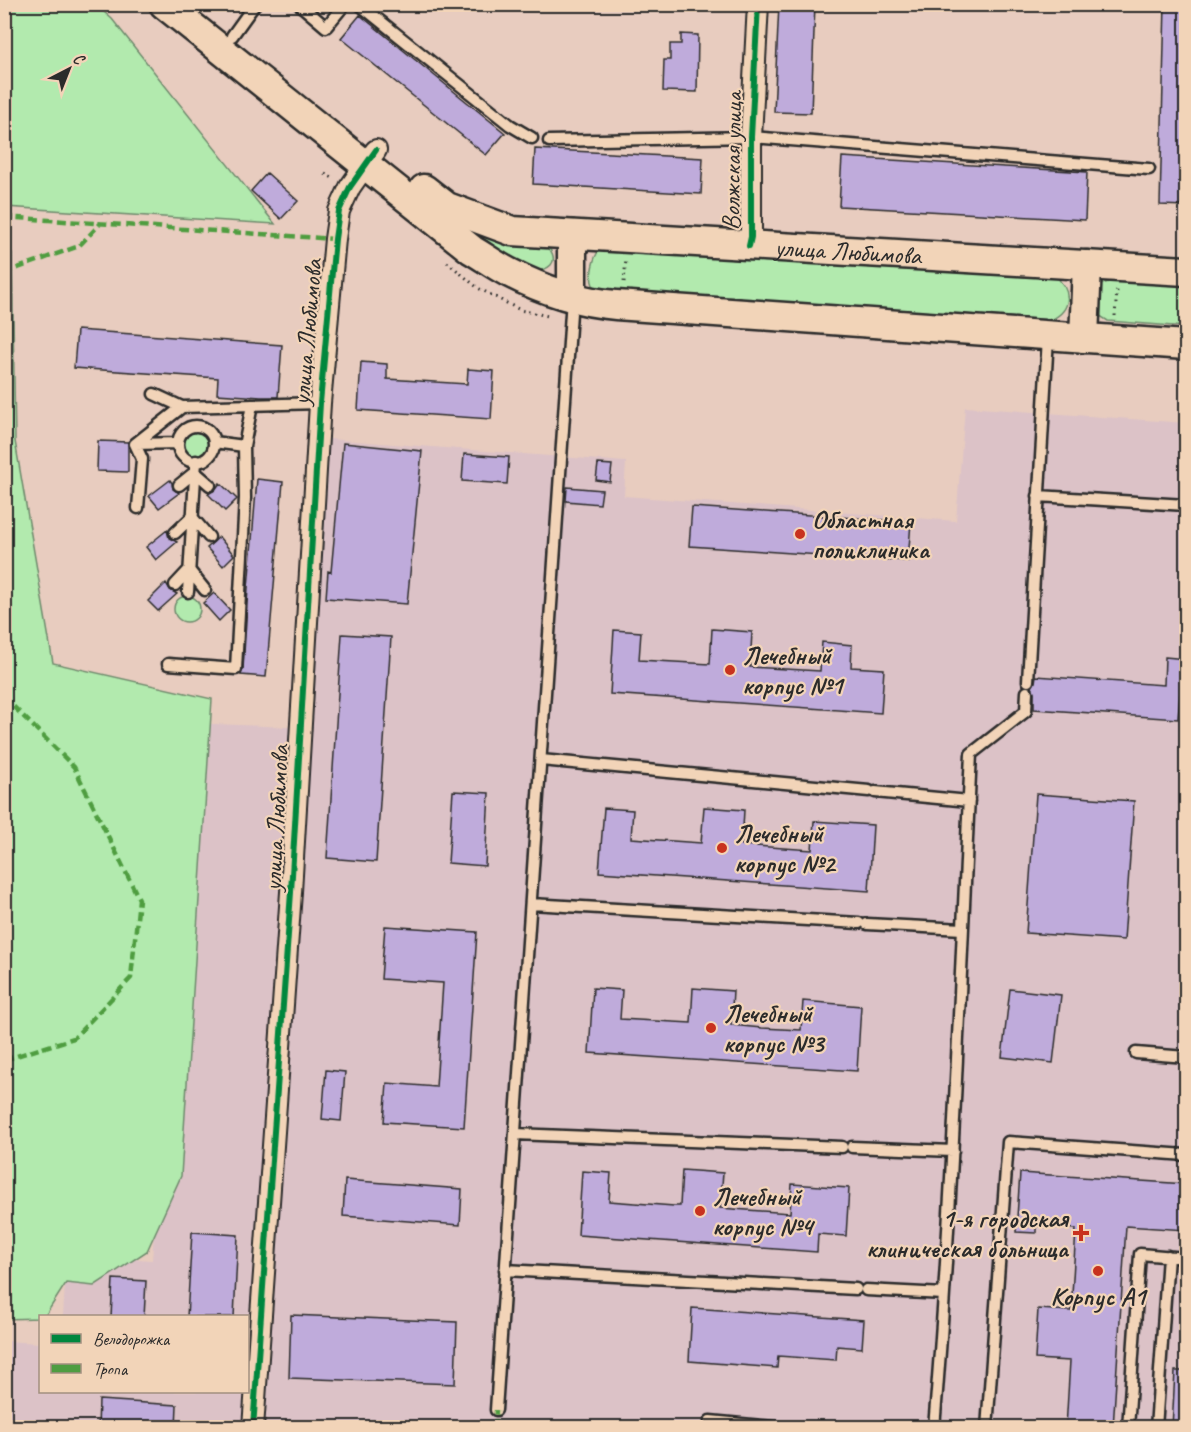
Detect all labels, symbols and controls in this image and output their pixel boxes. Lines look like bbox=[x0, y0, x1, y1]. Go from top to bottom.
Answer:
north arrow bbox=[39, 39, 99, 99]
text: С bbox=[69, 49, 90, 70]
street label: Волжская улица bbox=[714, 89, 750, 231]
street label: улица Любимова bbox=[772, 230, 924, 272]
street label: улица Любимова bbox=[284, 256, 330, 408]
place label: Областная поликлиника bbox=[812, 503, 930, 566]
marker: Областная поликлиника bbox=[793, 527, 807, 541]
place label: Лечебный корпус №1 bbox=[742, 639, 846, 702]
marker: Лечебный корпус №1 bbox=[723, 663, 737, 677]
street label: улица Любимова bbox=[256, 742, 296, 894]
place label: Лечебный корпус №2 bbox=[734, 817, 837, 880]
marker: Лечебный корпус №2 bbox=[715, 841, 729, 855]
place label: Лечебный корпус №3 bbox=[723, 997, 826, 1060]
marker: Лечебный корпус №3 bbox=[704, 1021, 718, 1035]
place label: Лечебный корпус №4 bbox=[712, 1180, 816, 1243]
place label: 1-я городская клиническая больница bbox=[866, 1202, 1070, 1265]
marker: Лечебный корпус №4 bbox=[693, 1204, 707, 1218]
marker: 1-я городская клиническая больница bbox=[1072, 1224, 1090, 1242]
marker: Корпус А1 bbox=[1091, 1264, 1105, 1278]
place label: Корпус А1 bbox=[1050, 1280, 1149, 1313]
legend bbox=[39, 1315, 249, 1393]
text: Велодорожка bbox=[93, 1328, 171, 1350]
text: Тропа bbox=[93, 1358, 129, 1380]

